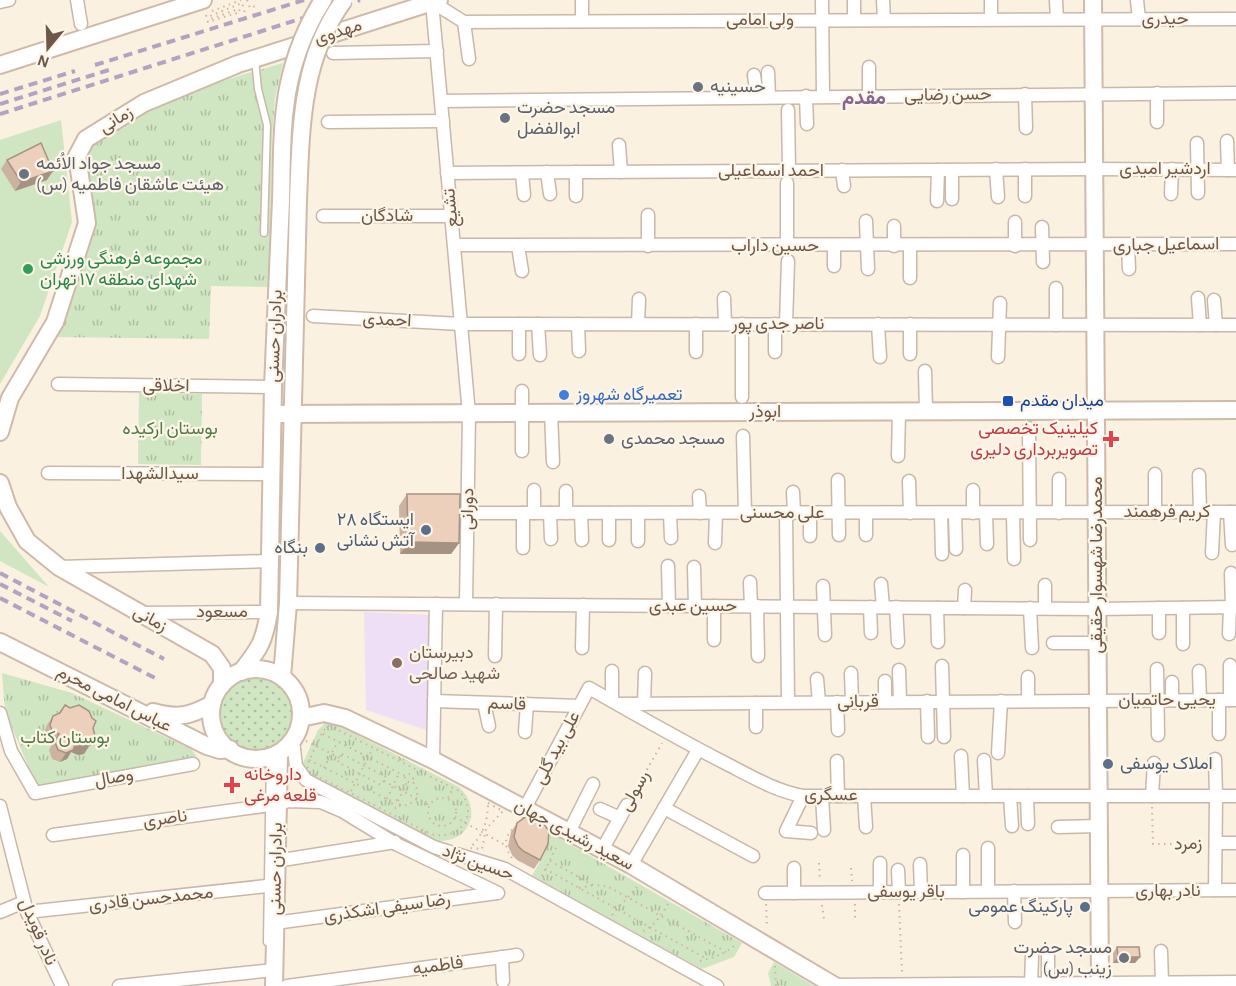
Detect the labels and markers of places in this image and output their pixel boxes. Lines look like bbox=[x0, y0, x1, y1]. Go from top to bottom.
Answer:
place label: حسینیه bbox=[710, 78, 766, 96]
marker: حسینیه bbox=[691, 80, 705, 94]
place label: مسجد حضرت ابوالفضل bbox=[517, 99, 615, 139]
marker: مسجد حضرت ابوالفضل bbox=[498, 111, 512, 125]
place label: مسجد جواد الاُئمه هیئت عاشقان فاطمیه (س) bbox=[36, 152, 224, 195]
marker: مسجد جواد الاُئمه هیئت عاشقان فاطمیه (س) bbox=[17, 167, 31, 181]
place label: مجموعه فرهنگی ورزشی شهدای منطقه ۱۷ تهران bbox=[40, 249, 203, 290]
marker: مجموعه فرهنگی ورزشی شهدای منطقه ۱۷ تهران bbox=[21, 262, 35, 276]
place label: تعمیرگاه شهروز bbox=[575, 385, 683, 405]
marker: تعمیرگاه شهروز bbox=[557, 388, 571, 402]
place label: میدان مقدم bbox=[1020, 392, 1104, 412]
marker: میدان مقدم bbox=[1001, 394, 1015, 408]
place label: کیلینیک تخصصی تصویربرداری دلیری bbox=[970, 420, 1098, 460]
place label: مسجد محمدی bbox=[621, 430, 725, 449]
marker: کیلینیک تخصصی تصویربرداری دلیری bbox=[1102, 430, 1120, 448]
marker: مسجد محمدی bbox=[602, 432, 616, 446]
place label: ایستگاه ۲۸ آتش نشانی bbox=[337, 510, 416, 551]
marker: ایستگاه ۲۸ آتش نشانی bbox=[419, 523, 433, 537]
place label: بنگاه bbox=[274, 538, 308, 557]
marker: بنگاه bbox=[313, 541, 327, 555]
place label: دبیرستان شهید صالحی bbox=[409, 644, 500, 684]
marker: دبیرستان شهید صالحی bbox=[390, 656, 404, 670]
place label: املاک یوسفی bbox=[1120, 755, 1213, 774]
marker: املاک یوسفی bbox=[1101, 757, 1115, 771]
place label: داروخانه قلعه مرغی bbox=[244, 766, 317, 806]
marker: داروخانه قلعه مرغی bbox=[225, 778, 239, 792]
place label: پارکینگ عمومی bbox=[968, 897, 1073, 918]
marker: پارکینگ عمومی bbox=[1078, 900, 1092, 914]
place label: مسجد حضرت زینب (س) bbox=[1014, 939, 1112, 979]
marker: مسجد حضرت زینب (س) bbox=[1117, 951, 1131, 965]

